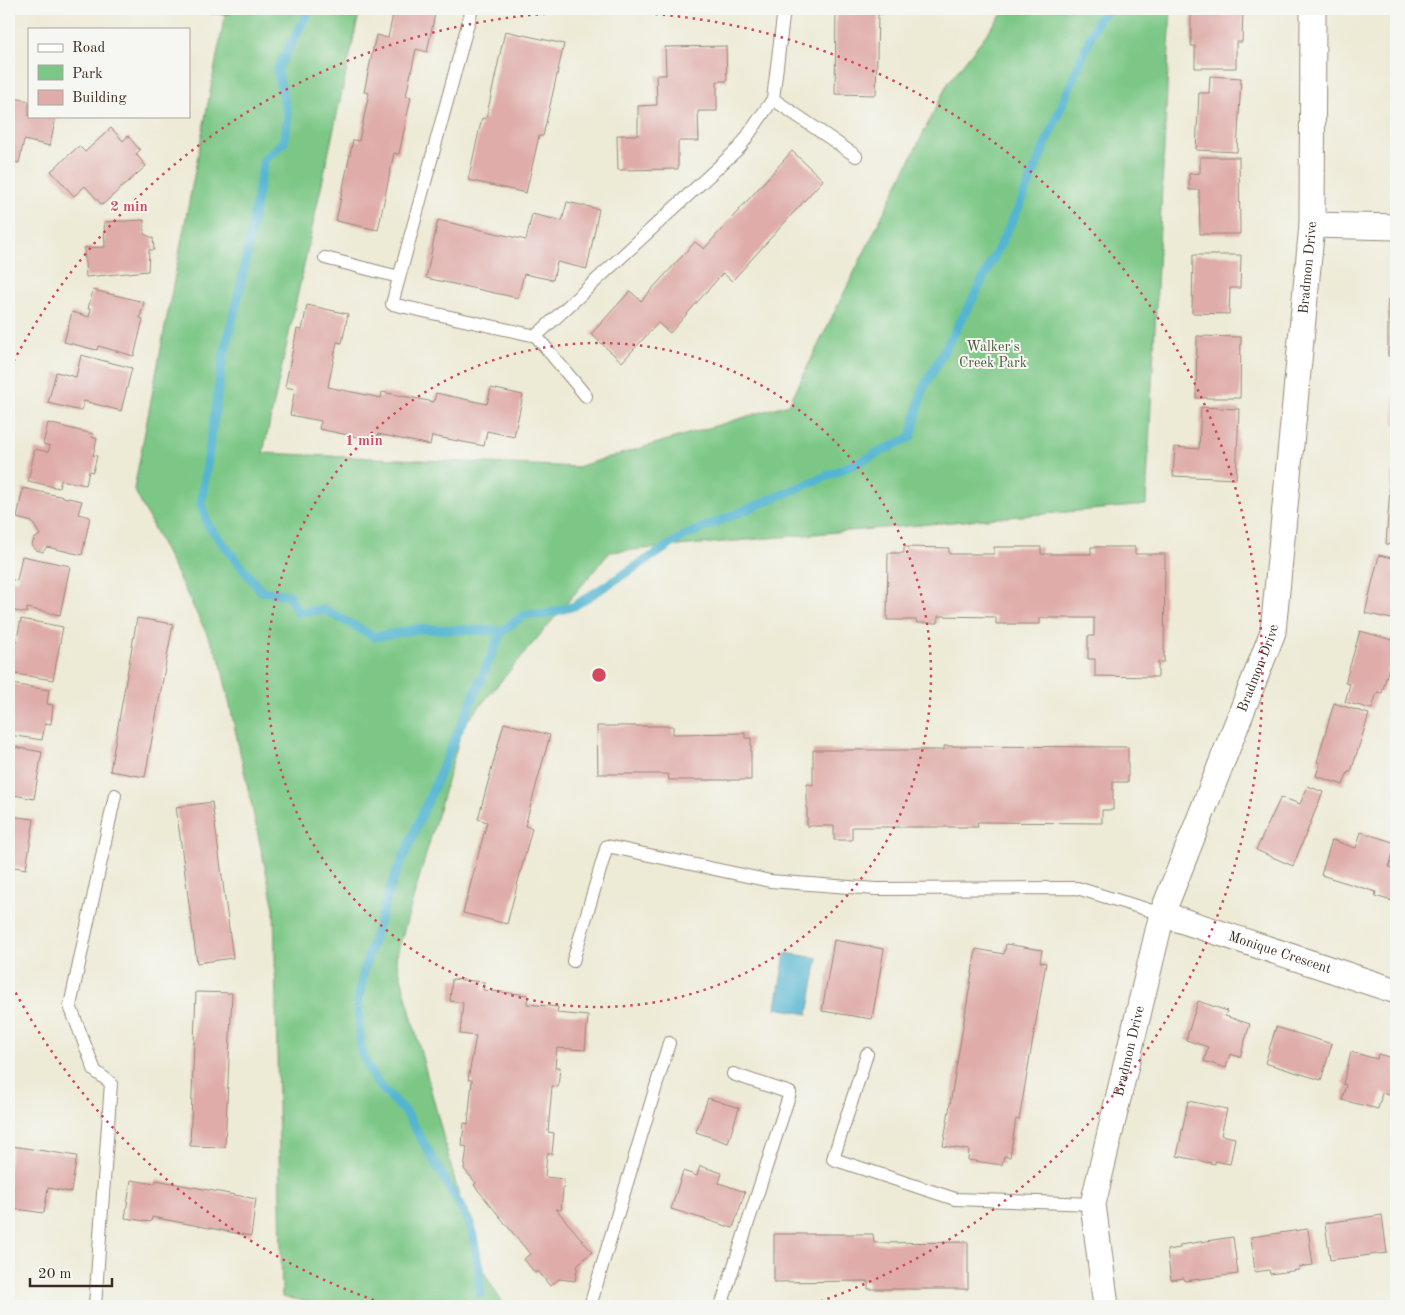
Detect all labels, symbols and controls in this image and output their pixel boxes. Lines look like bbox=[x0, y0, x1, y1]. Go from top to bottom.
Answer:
legend bbox=[28, 28, 190, 118]
text: Road bbox=[72, 41, 106, 56]
text: Park bbox=[72, 67, 103, 82]
text: Building bbox=[72, 91, 127, 106]
text: 2 min bbox=[110, 200, 148, 215]
street label: Bradmon Drive bbox=[1297, 221, 1319, 315]
park label: Walker's Creek Park bbox=[959, 340, 1027, 370]
text: 1 min bbox=[345, 434, 383, 449]
street label: Bradmon Drive bbox=[1235, 624, 1281, 714]
centre of rings bbox=[590, 666, 608, 684]
street label: Monique Crescent bbox=[1226, 929, 1333, 976]
street label: Bradmon Drive bbox=[1112, 1004, 1147, 1098]
scale bar bbox=[30, 1255, 112, 1287]
text: 20 m bbox=[38, 1267, 72, 1282]

